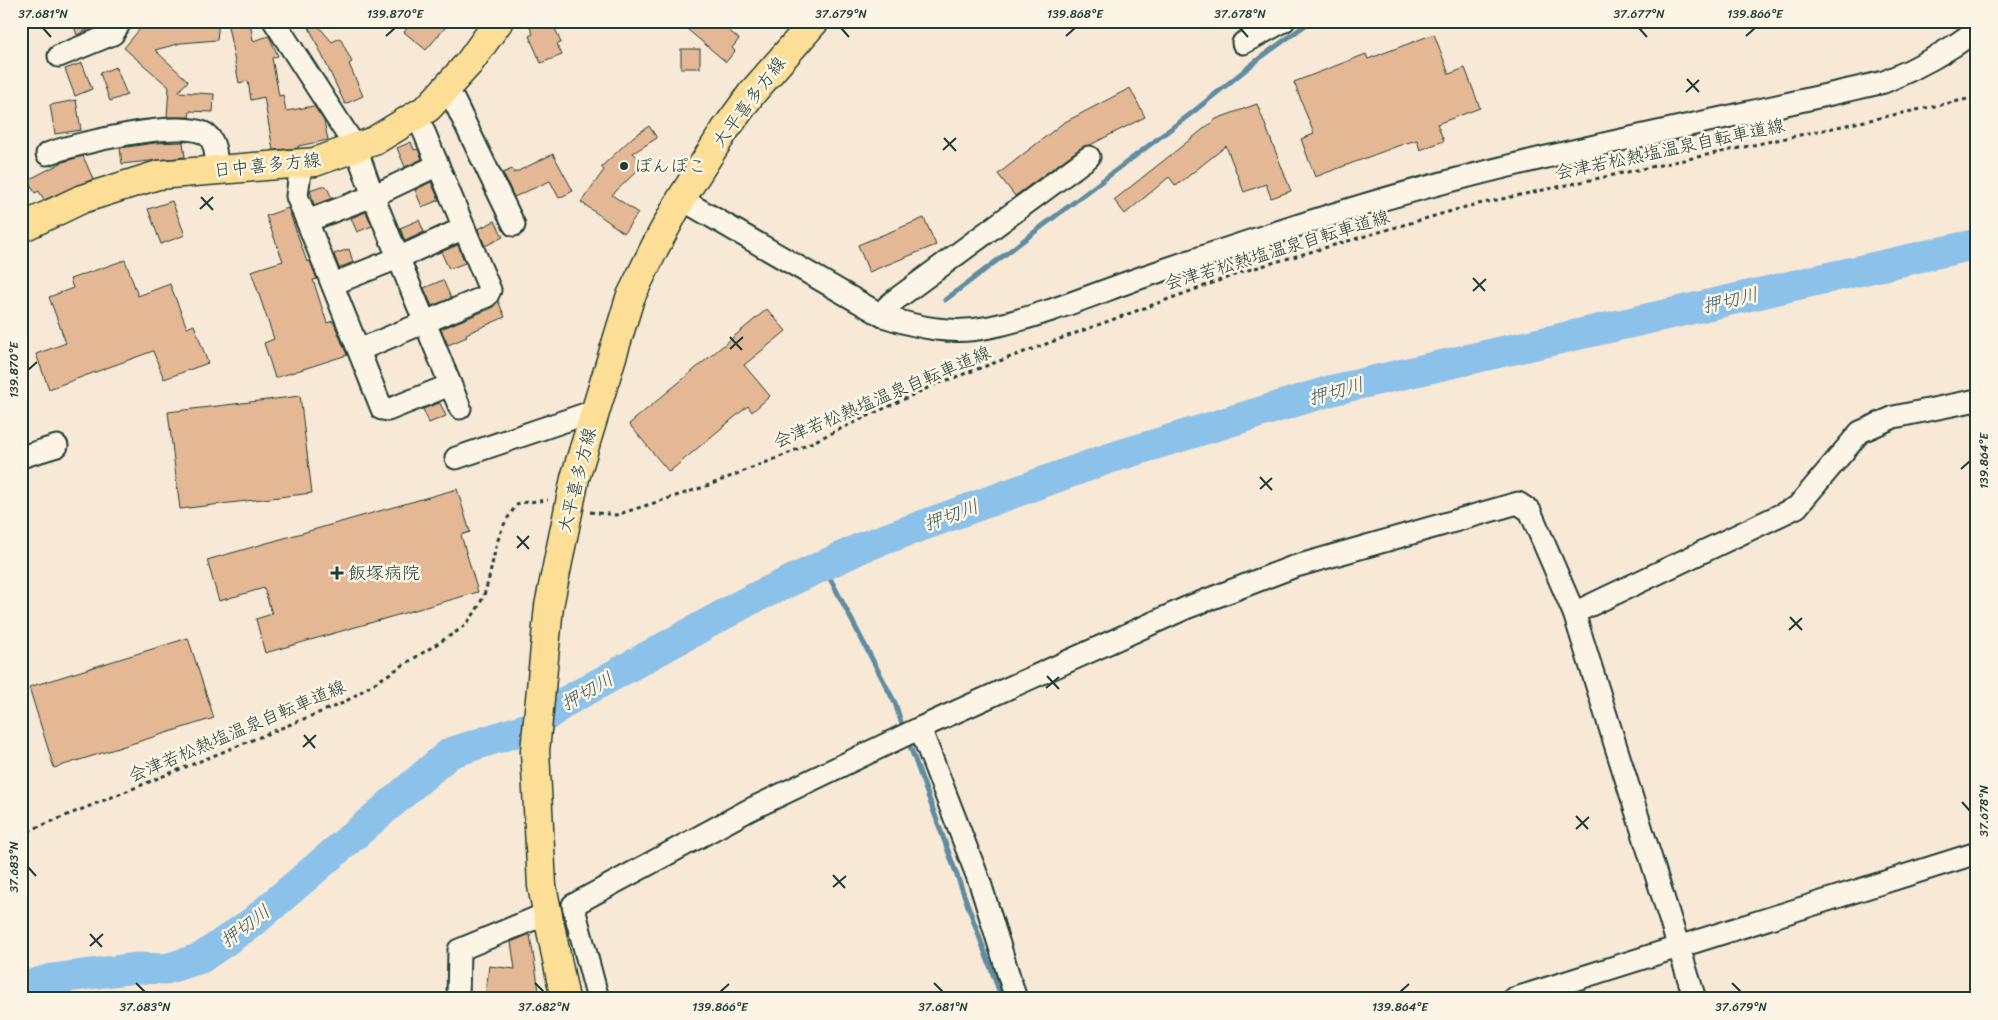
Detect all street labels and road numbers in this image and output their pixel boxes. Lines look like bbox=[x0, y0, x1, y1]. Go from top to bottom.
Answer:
street label: 大平喜多方線 bbox=[704, 49, 794, 155]
street label: 会津若松熱塩温泉自転車道線 bbox=[1552, 109, 1788, 189]
street label: 日中喜多方線 bbox=[212, 143, 322, 187]
street label: 会津若松熱塩温泉自転車道線 bbox=[1160, 200, 1394, 300]
street label: 会津若松熱塩温泉自転車道線 bbox=[768, 337, 996, 457]
street label: 大平喜多方線 bbox=[548, 424, 606, 536]
street label: 会津若松熱塩温泉自転車道線 bbox=[123, 671, 351, 791]

